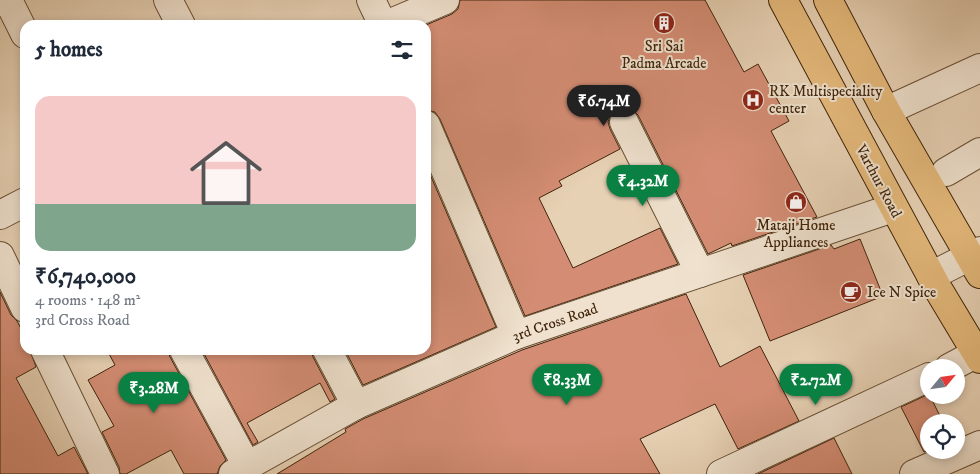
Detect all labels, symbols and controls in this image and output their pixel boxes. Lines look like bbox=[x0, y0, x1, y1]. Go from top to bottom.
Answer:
building icon: Sri Sai Padma Arcade bbox=[652, 11, 676, 35]
icon: filters bbox=[388, 36, 416, 64]
text: 5 homes bbox=[35, 37, 103, 63]
place label: Sri Sai Padma Arcade bbox=[621, 37, 707, 73]
place label: RK Multispeciality center bbox=[769, 82, 883, 118]
pin: ₹6.74M bbox=[563, 84, 645, 127]
hospital icon: RK Multispeciality center bbox=[741, 88, 765, 112]
text: ₹6.74M bbox=[578, 91, 630, 111]
icon: home bbox=[181, 128, 271, 218]
street label: Varthur Road bbox=[851, 140, 906, 222]
pin: ₹4.32M bbox=[602, 164, 684, 207]
text: ₹4.32M bbox=[618, 171, 669, 191]
shop icon: Mataji Home Appliances bbox=[784, 190, 808, 214]
place label: Mataji Home Appliances bbox=[757, 216, 836, 252]
text: ₹6,740,000 bbox=[35, 264, 136, 290]
cafe icon: Ice N Spice bbox=[839, 280, 863, 304]
place label: Ice N Spice bbox=[867, 283, 936, 302]
text: 4 rooms · 148 m² bbox=[35, 290, 140, 310]
street label: 3rd Cross Road bbox=[510, 299, 601, 346]
text: 3rd Cross Road bbox=[35, 310, 130, 330]
north arrow bbox=[920, 359, 965, 404]
map controls bbox=[920, 359, 965, 459]
pin: ₹8.33M bbox=[526, 364, 608, 406]
pin: ₹2.72M bbox=[775, 364, 857, 406]
text: ₹8.33M bbox=[543, 370, 591, 390]
text: ₹2.72M bbox=[790, 370, 842, 390]
pin: ₹3.28M bbox=[113, 372, 195, 414]
text: ₹3.28M bbox=[129, 378, 179, 398]
button: locate bbox=[920, 414, 965, 459]

